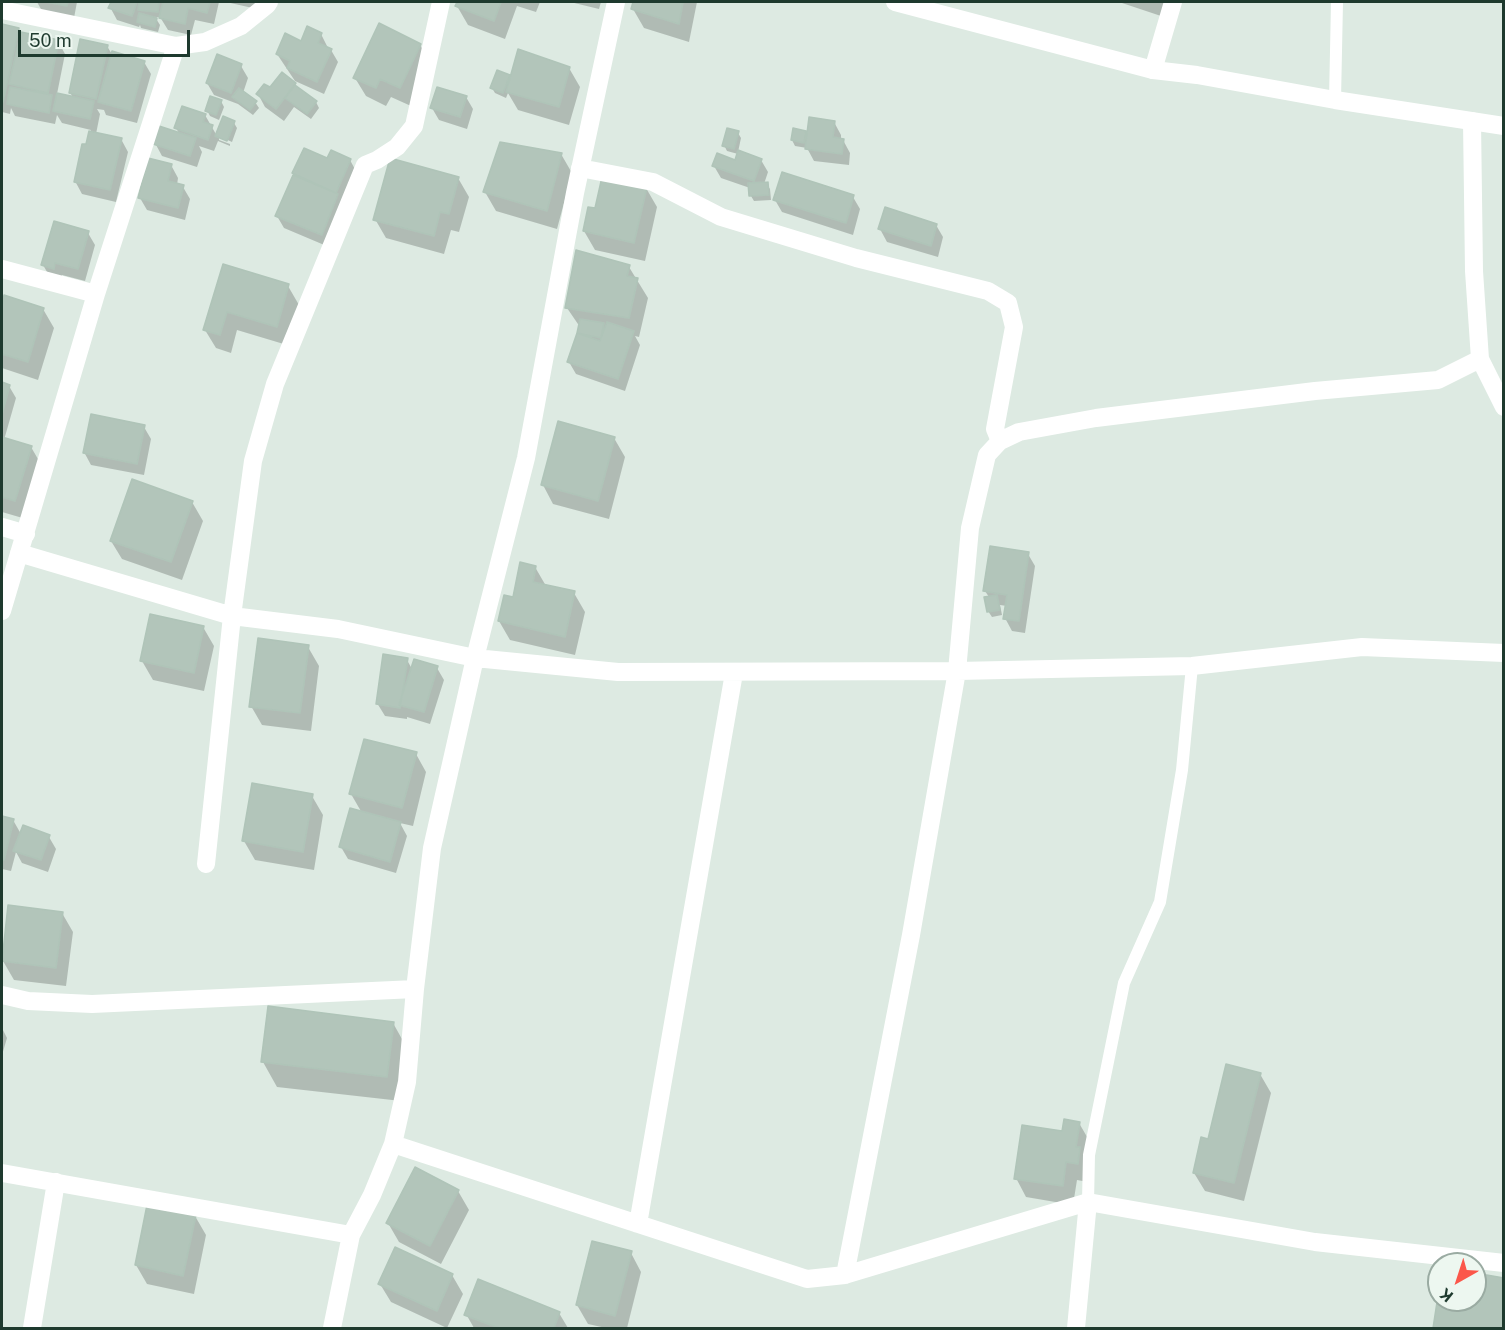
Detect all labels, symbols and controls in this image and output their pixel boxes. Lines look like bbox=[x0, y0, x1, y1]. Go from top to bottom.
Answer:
scale bar bbox=[21, 18, 194, 56]
text: 50 m bbox=[29, 30, 72, 51]
north arrow bbox=[1427, 1252, 1487, 1312]
text: K bbox=[1436, 1284, 1457, 1306]

